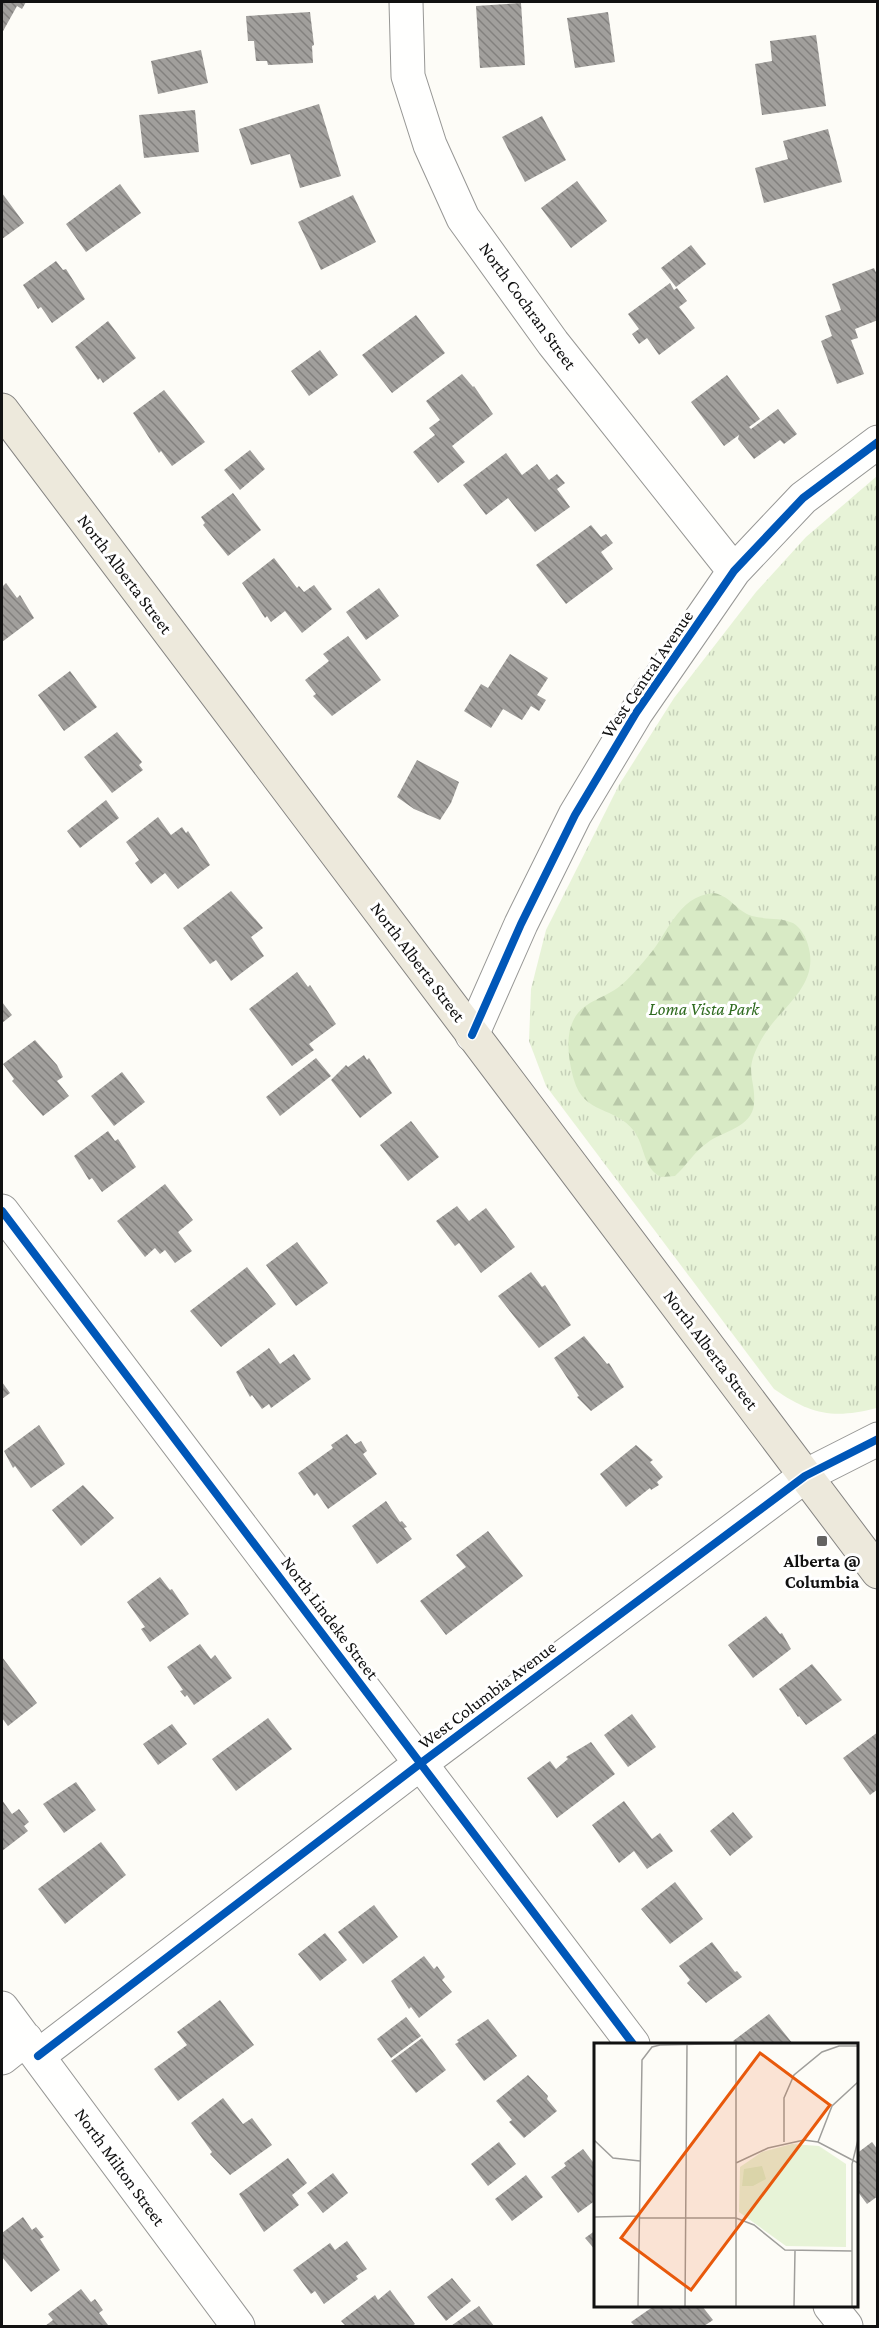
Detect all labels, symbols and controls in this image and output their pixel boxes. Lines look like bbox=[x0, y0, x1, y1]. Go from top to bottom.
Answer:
street label: North Cochran Street bbox=[475, 239, 581, 374]
street label: North Alberta Street bbox=[74, 510, 177, 638]
street label: West Central Avenue bbox=[597, 606, 697, 742]
street label: North Alberta Street bbox=[367, 898, 470, 1026]
park label: Loma Vista Park bbox=[649, 999, 760, 1019]
street label: North Alberta Street bbox=[660, 1286, 763, 1414]
marker: Alberta @ Columbia bbox=[815, 1534, 829, 1548]
place label: Alberta @ Columbia bbox=[782, 1551, 861, 1592]
street label: North Lindeke Street bbox=[277, 1553, 383, 1684]
street label: West Columbia Avenue bbox=[414, 1637, 560, 1753]
inset map bbox=[594, 2043, 858, 2307]
street label: North Milton Street bbox=[71, 2104, 170, 2231]

